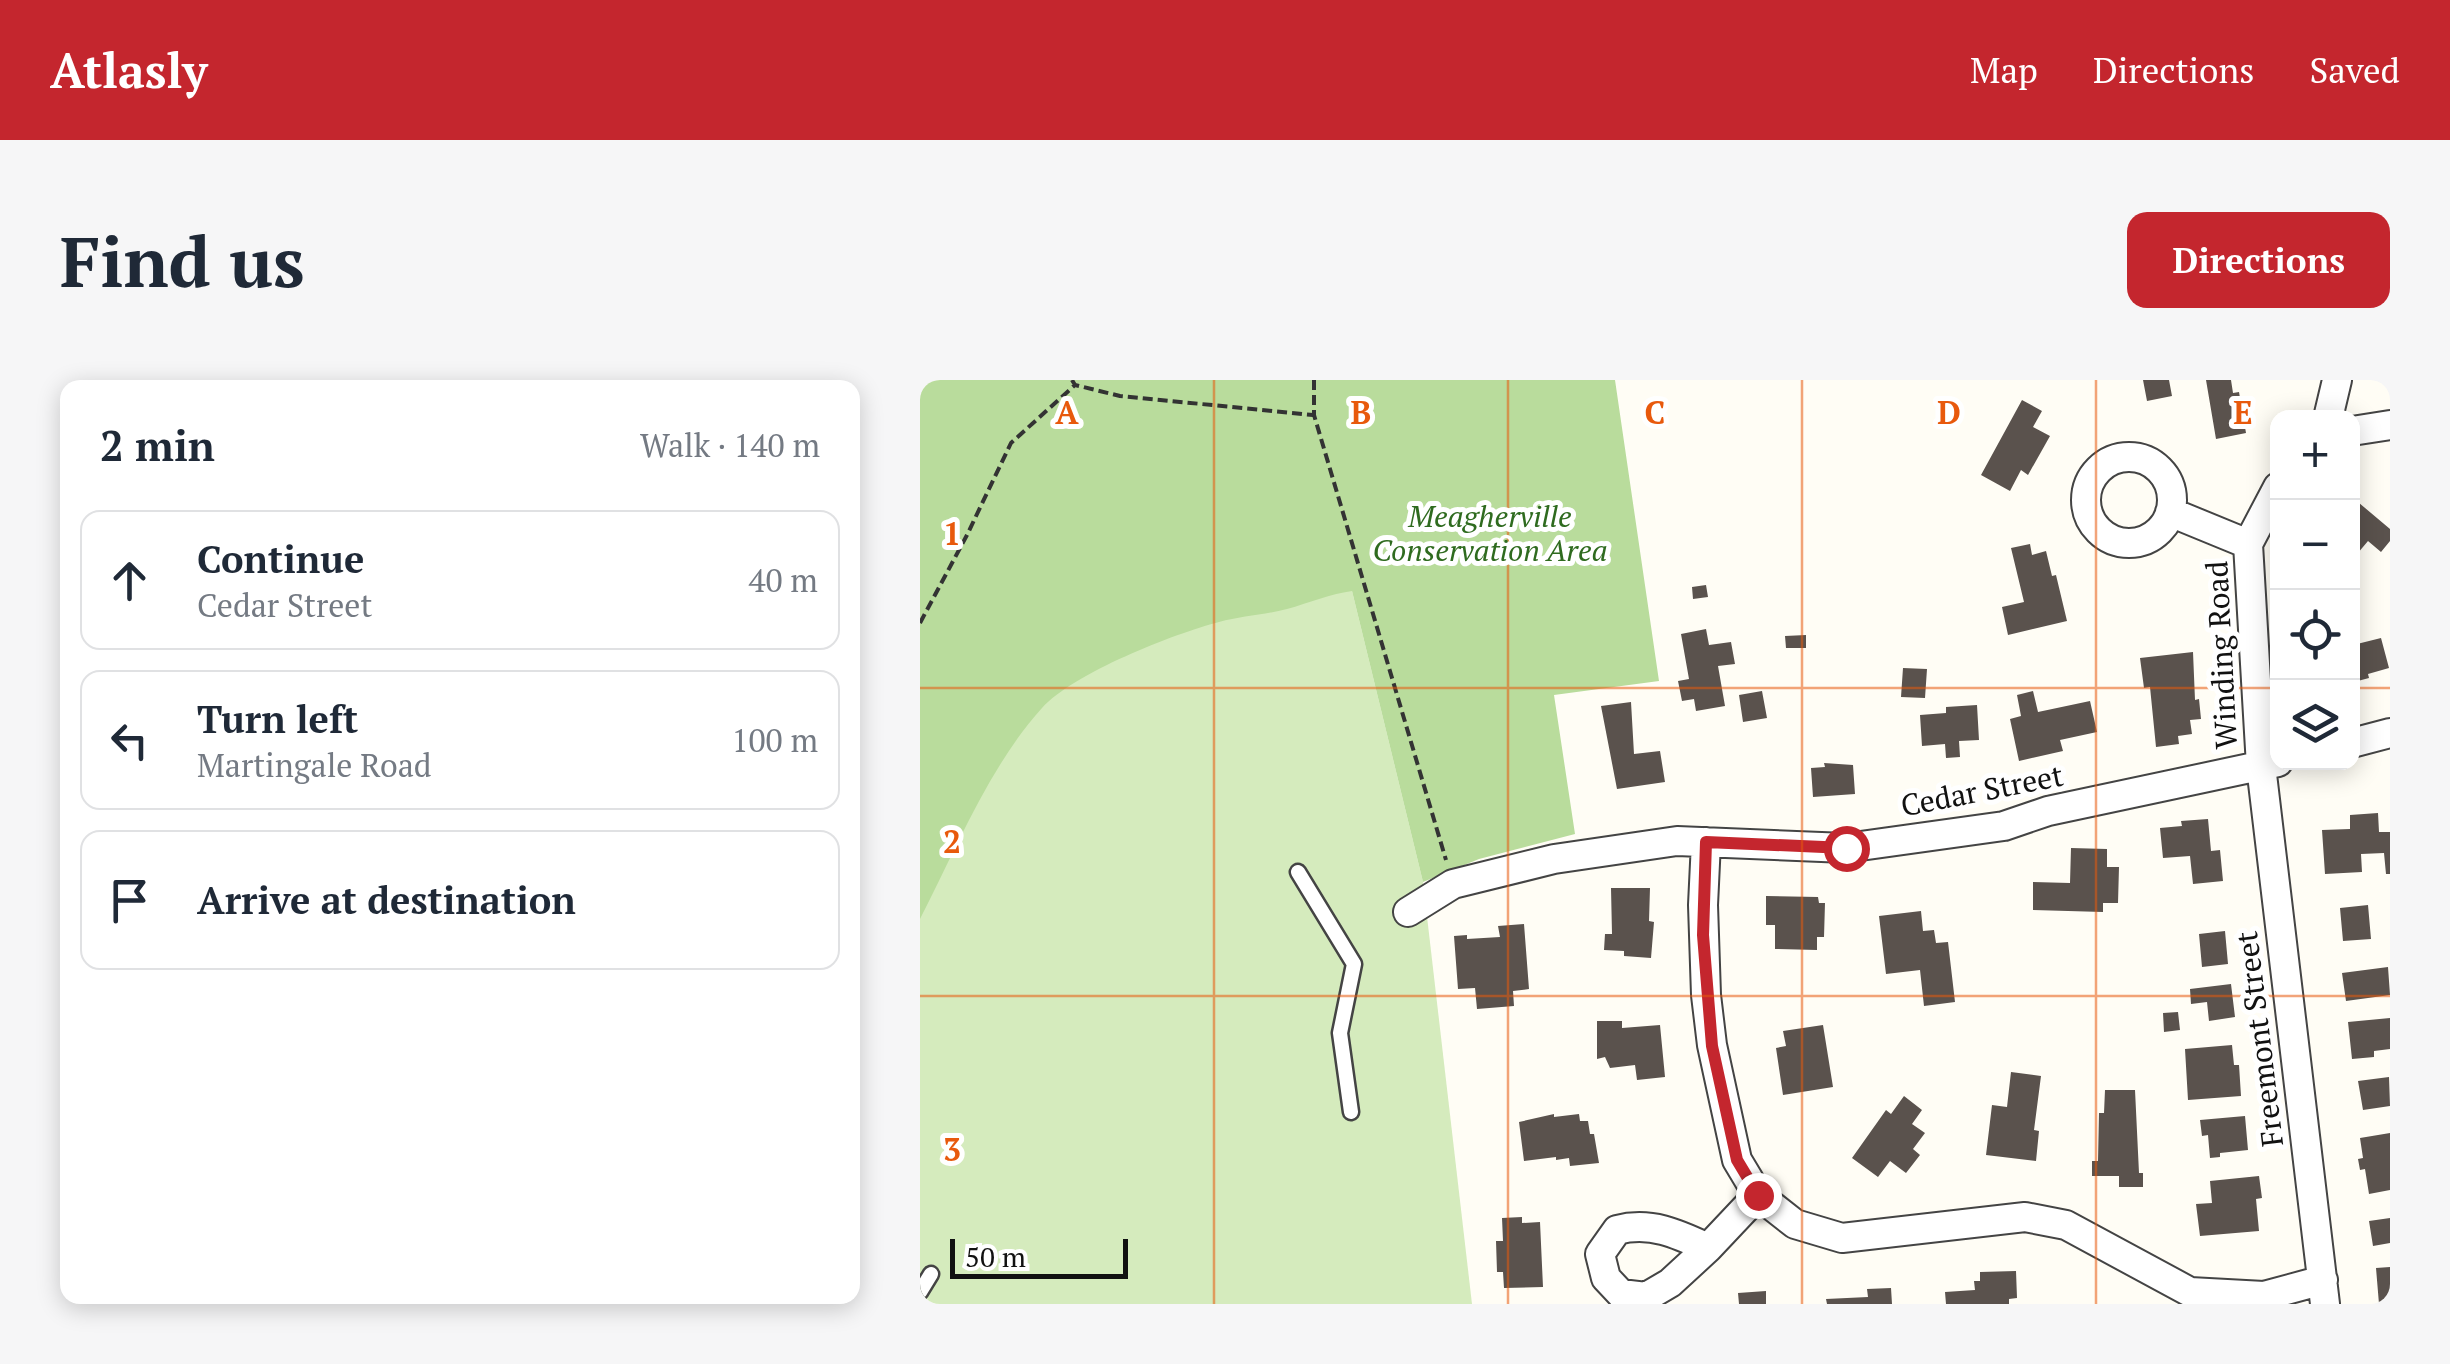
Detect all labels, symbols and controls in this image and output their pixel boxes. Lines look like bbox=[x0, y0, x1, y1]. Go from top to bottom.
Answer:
text: Atlasly bbox=[50, 38, 208, 102]
text: Map bbox=[1970, 47, 2038, 93]
text: Directions bbox=[2093, 47, 2254, 93]
text: Saved bbox=[2309, 47, 2400, 93]
button: Directions bbox=[2127, 212, 2390, 308]
text: Find us bbox=[60, 214, 305, 307]
text: A bbox=[1055, 391, 1079, 433]
text: B bbox=[1351, 391, 1371, 433]
text: C bbox=[1645, 391, 1665, 433]
text: D bbox=[1937, 391, 1961, 433]
text: E bbox=[2233, 391, 2253, 433]
map controls bbox=[2270, 410, 2360, 770]
button: + bbox=[2270, 410, 2360, 500]
text: 2 min bbox=[100, 417, 215, 473]
text: Walk · 140 m bbox=[640, 424, 820, 466]
park label: Meagherville Conservation Area bbox=[1372, 496, 1608, 570]
button: − bbox=[2270, 500, 2360, 590]
text: 1 bbox=[943, 512, 961, 554]
text: Continue bbox=[197, 534, 364, 584]
icon: ahead bbox=[102, 553, 157, 608]
text: 40 m bbox=[748, 559, 818, 601]
street label: Winding Road bbox=[2196, 560, 2246, 750]
text: Cedar Street bbox=[197, 584, 372, 626]
button: locate bbox=[2270, 590, 2360, 680]
button: layers bbox=[2270, 680, 2360, 770]
text: Turn left bbox=[197, 694, 358, 744]
icon: left bbox=[102, 713, 157, 768]
text: 100 m bbox=[731, 719, 818, 761]
text: Martingale Road bbox=[197, 744, 432, 786]
street label: Cedar Street bbox=[1897, 755, 2066, 825]
text: 2 bbox=[943, 820, 961, 862]
route start bbox=[1824, 826, 1870, 872]
icon: arrive bbox=[102, 873, 157, 928]
text: Arrive at destination bbox=[197, 875, 576, 925]
street label: Freemont Street bbox=[2226, 929, 2292, 1149]
text: 3 bbox=[943, 1128, 961, 1170]
route end bbox=[1736, 1173, 1782, 1219]
scale bar bbox=[950, 1234, 1128, 1278]
text: 50 m bbox=[965, 1238, 1026, 1275]

